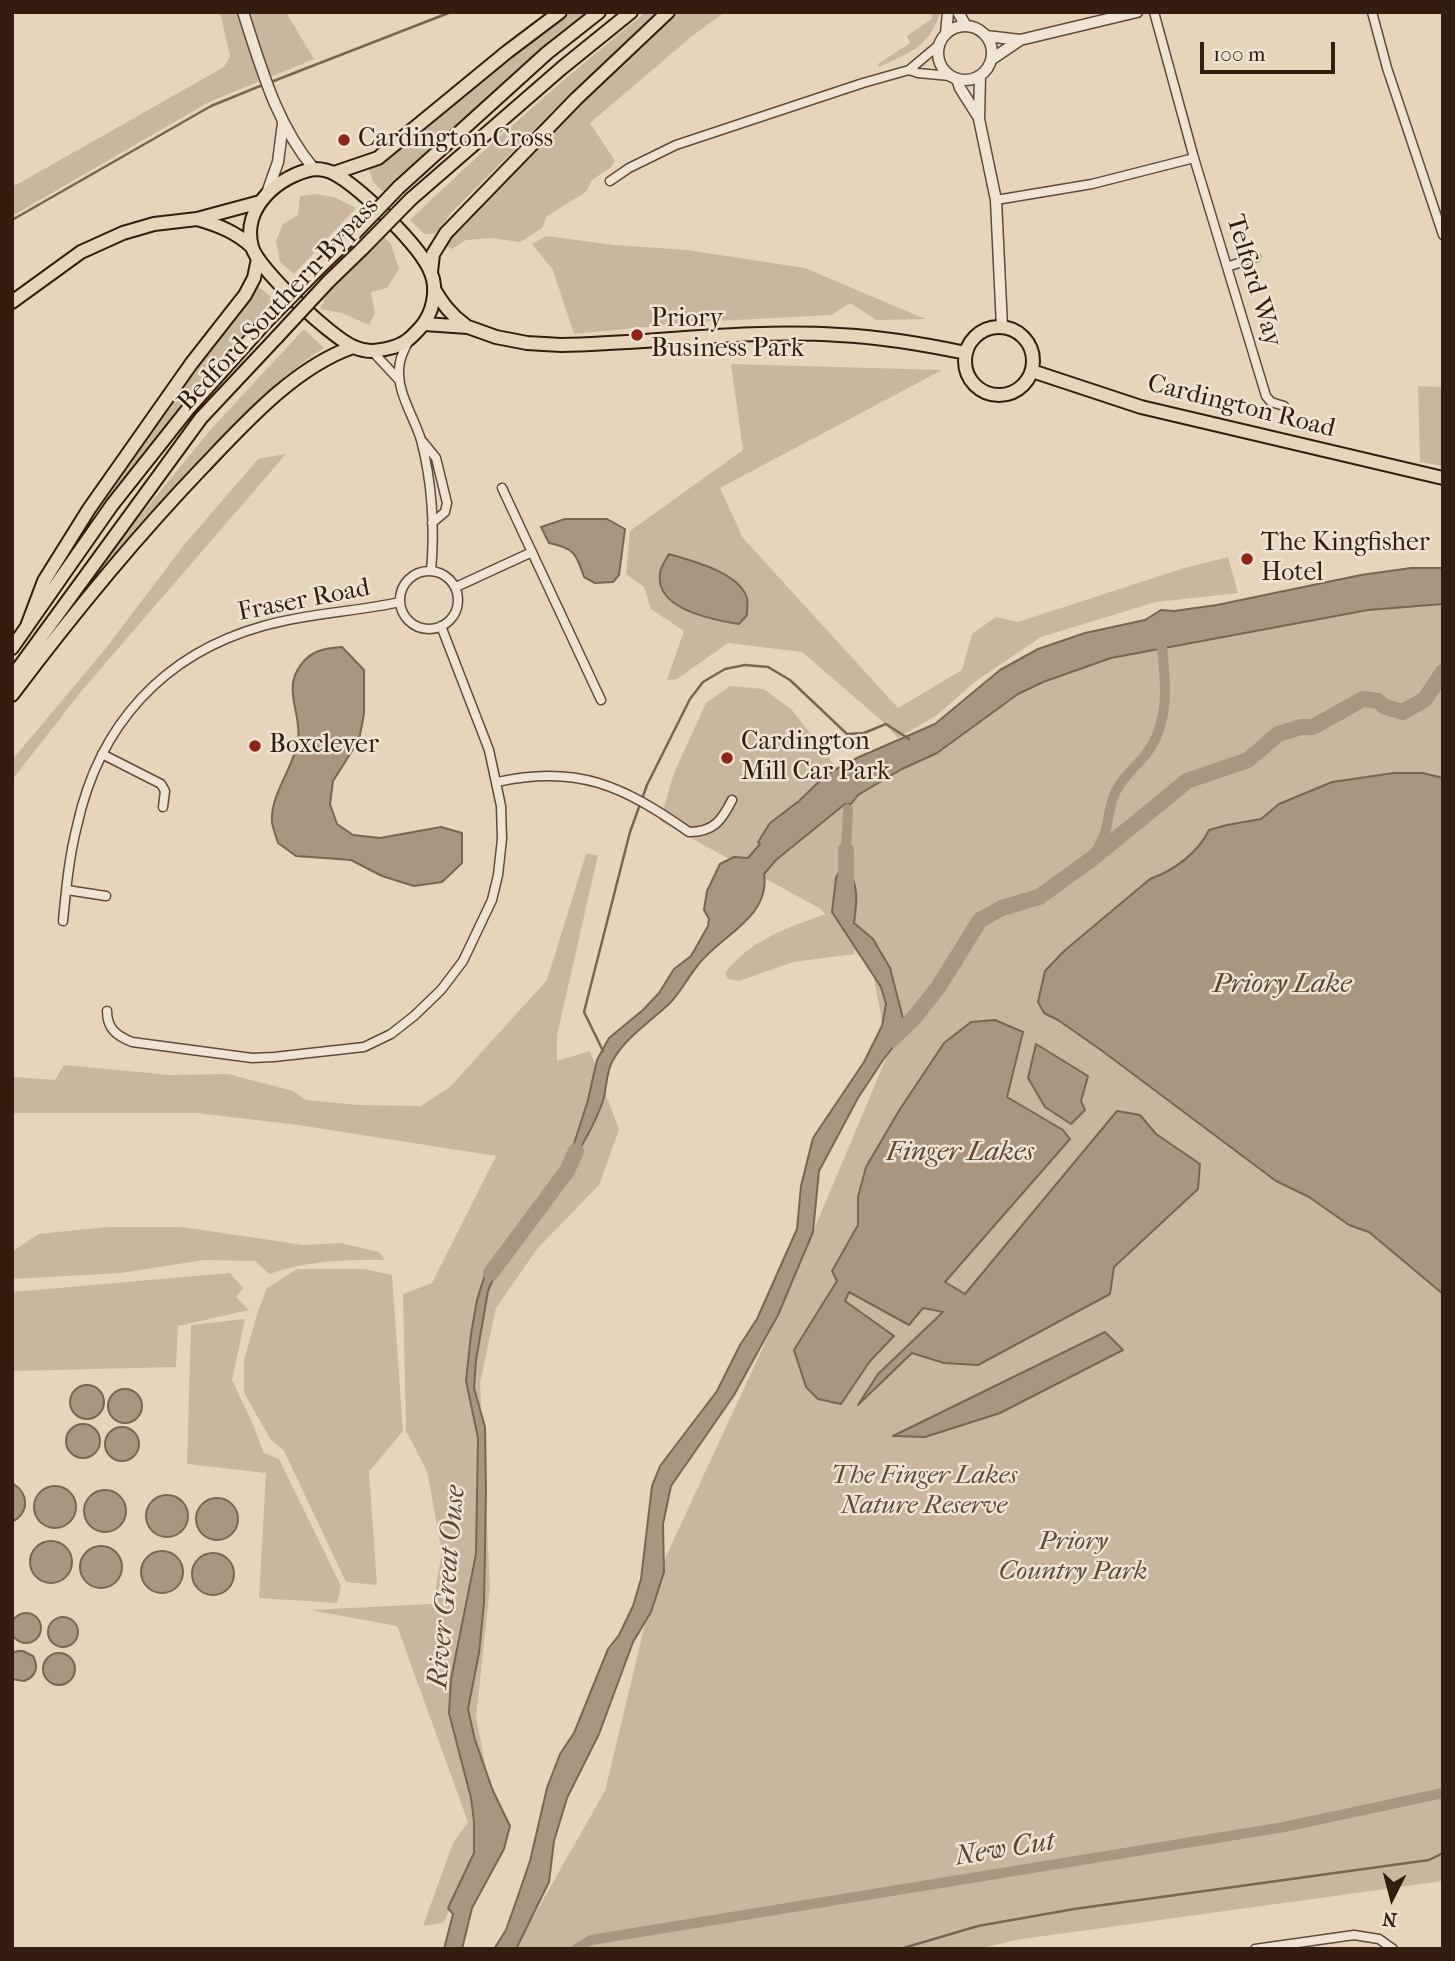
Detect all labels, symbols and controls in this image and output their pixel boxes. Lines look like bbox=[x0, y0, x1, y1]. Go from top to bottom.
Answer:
scale bar bbox=[1203, 28, 1338, 72]
text: 100 m bbox=[1213, 42, 1266, 66]
place label: Cardington Cross bbox=[358, 124, 553, 156]
marker: Cardington Cross bbox=[336, 132, 352, 148]
street label: Bedford Southern Bypass bbox=[172, 192, 386, 418]
street label: Telford Way bbox=[1218, 211, 1288, 351]
place label: Priory Business Park bbox=[651, 304, 804, 366]
marker: Priory Business Park bbox=[629, 327, 645, 343]
street label: Cardington Road bbox=[1144, 369, 1338, 445]
place label: The Kingfisher Hotel bbox=[1261, 528, 1430, 590]
marker: The Kingfisher Hotel bbox=[1239, 551, 1255, 567]
street label: Fraser Road bbox=[235, 573, 373, 629]
place label: Cardington Mill Car Park bbox=[741, 727, 890, 788]
place label: Boxclever bbox=[269, 730, 379, 762]
marker: Boxclever bbox=[247, 738, 263, 754]
marker: Cardington Mill Car Park bbox=[719, 750, 735, 766]
water label: Priory Lake bbox=[1212, 968, 1352, 1002]
water label: Finger Lakes bbox=[886, 1136, 1034, 1170]
park label: The Finger Lakes Nature Reserve bbox=[831, 1461, 1017, 1522]
water label: River Great Ouse bbox=[422, 1484, 474, 1690]
park label: Priory Country Park bbox=[999, 1527, 1147, 1588]
water label: New Cut bbox=[953, 1826, 1057, 1874]
north arrow bbox=[1357, 1863, 1427, 1933]
text: N bbox=[1381, 1907, 1398, 1931]

